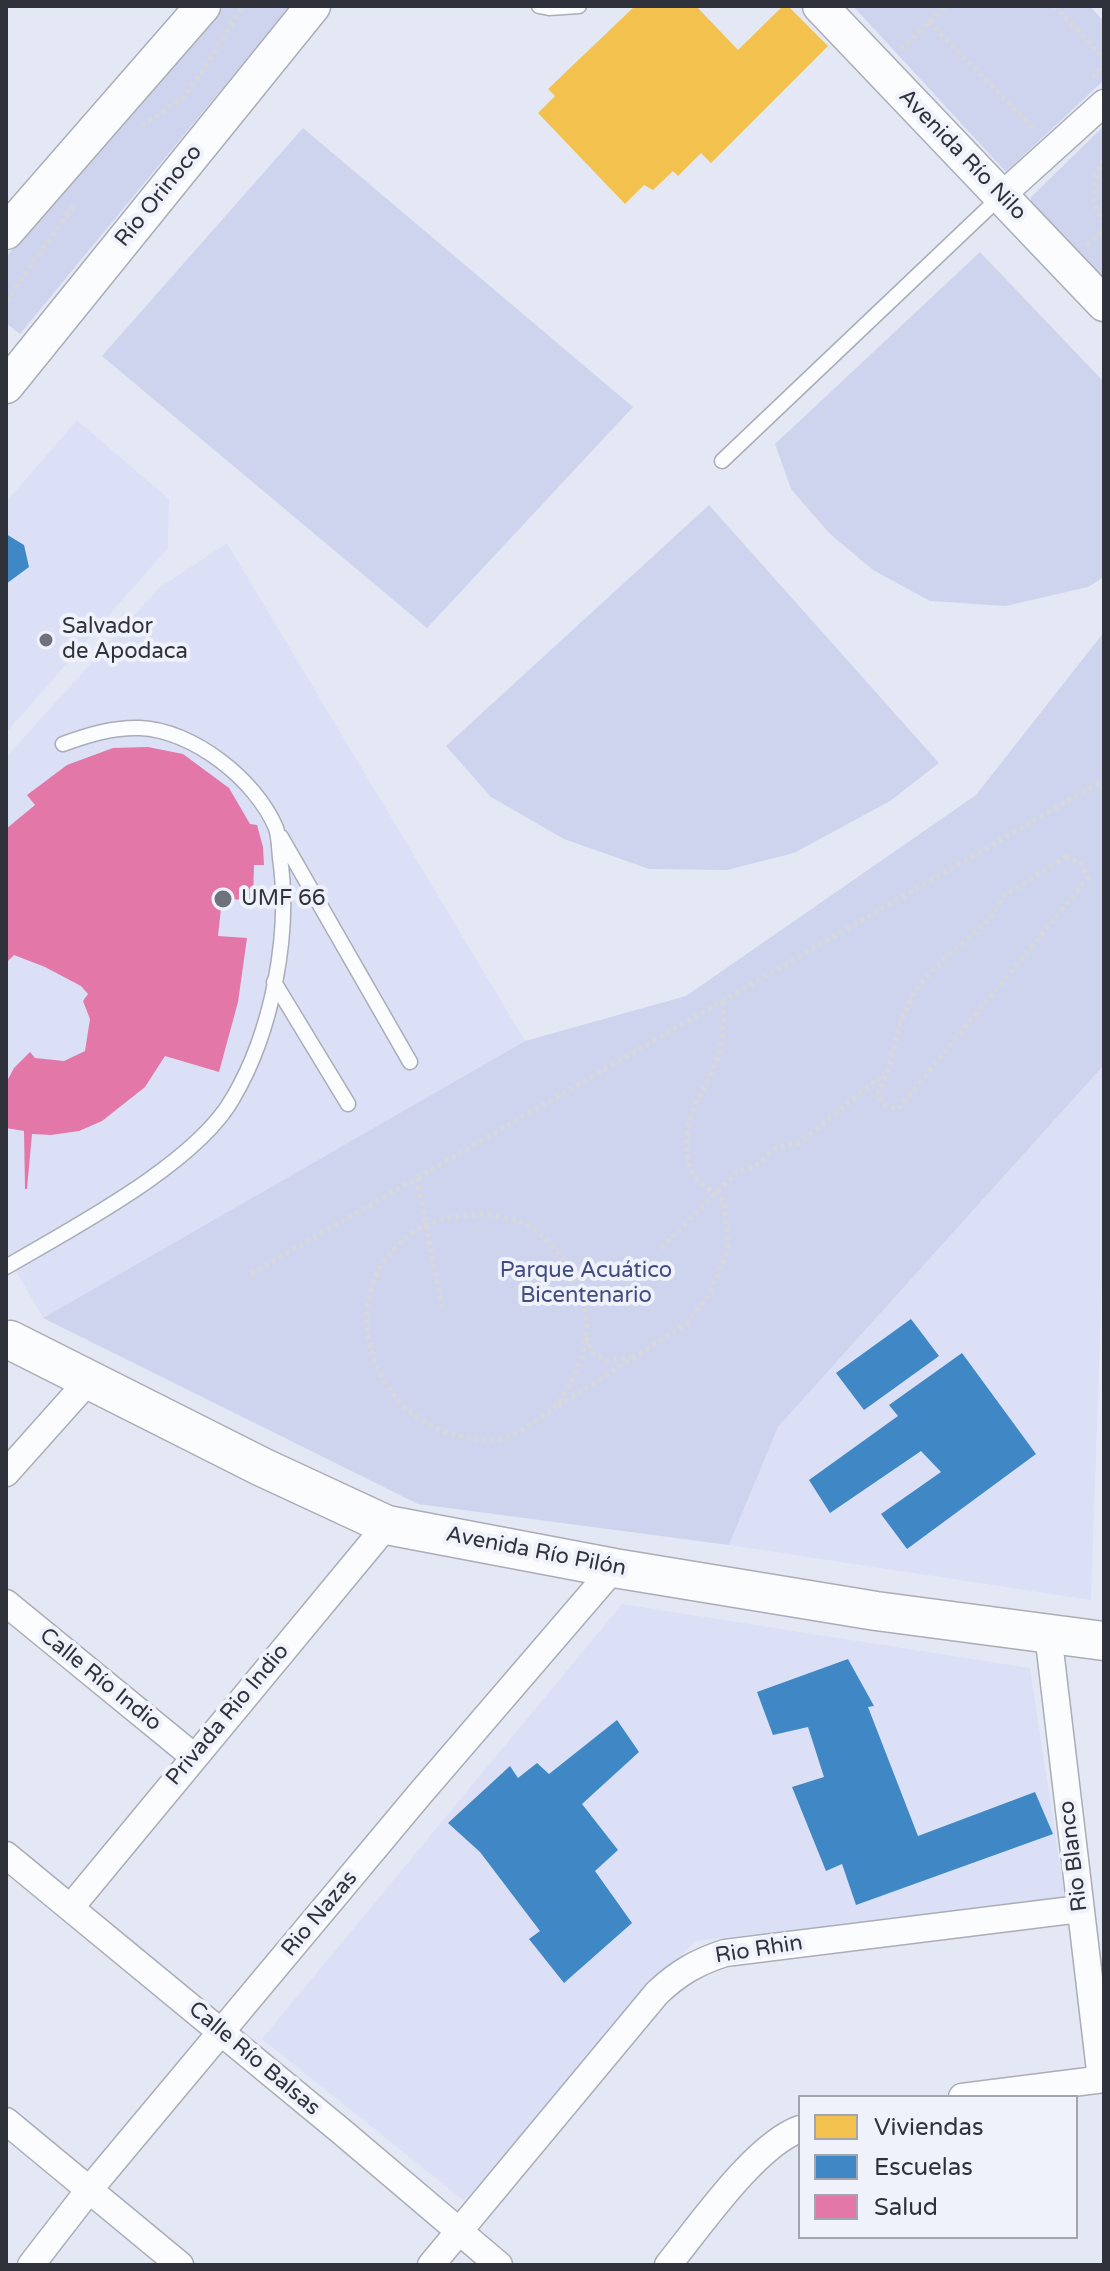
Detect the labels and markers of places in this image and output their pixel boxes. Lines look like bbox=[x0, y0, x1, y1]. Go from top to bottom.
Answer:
place label: Salvador de Apodaca bbox=[62, 614, 188, 666]
marker: Salvador de Apodaca bbox=[37, 631, 55, 649]
place label: UMF 66 bbox=[241, 886, 326, 912]
marker: UMF 66 bbox=[212, 888, 234, 910]

